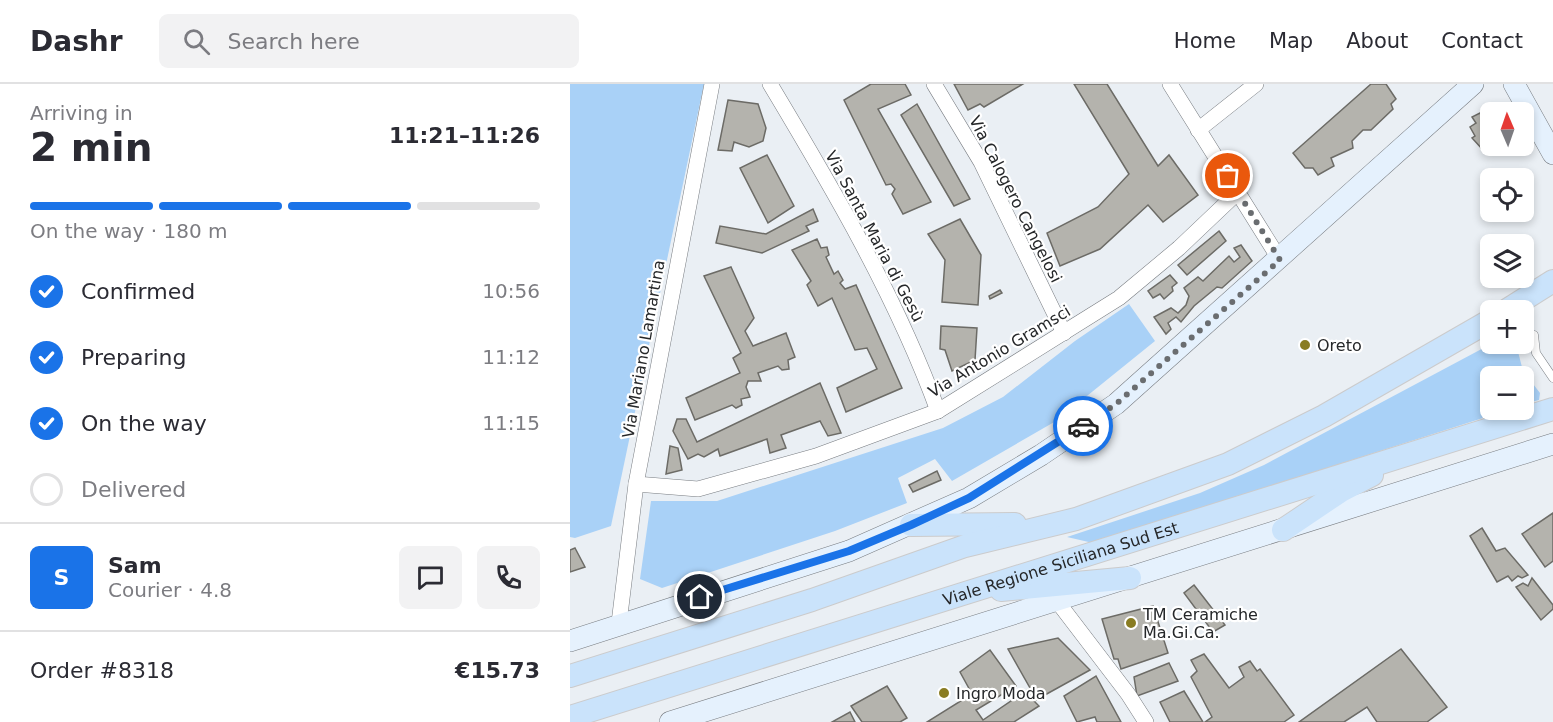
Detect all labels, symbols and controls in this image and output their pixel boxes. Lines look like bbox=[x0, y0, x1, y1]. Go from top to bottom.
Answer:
search box bbox=[159, 14, 579, 68]
text: Dashr bbox=[30, 25, 123, 58]
icon: search bbox=[180, 25, 213, 58]
text: Search here bbox=[228, 29, 360, 54]
text: Home bbox=[1174, 29, 1236, 53]
text: Map bbox=[1269, 29, 1313, 53]
text: About bbox=[1346, 29, 1408, 53]
text: Contact bbox=[1441, 29, 1523, 53]
text: Arriving in bbox=[30, 101, 133, 125]
north arrow bbox=[1480, 102, 1534, 156]
map controls bbox=[1480, 102, 1534, 420]
street label: Via Calogero Cangelosi bbox=[965, 113, 1066, 286]
text: 11:21–11:26 bbox=[389, 123, 540, 148]
text: 2 min bbox=[30, 125, 152, 170]
street label: Via Santa Maria di Gesù bbox=[821, 147, 928, 325]
pin bbox=[1202, 150, 1253, 201]
icon: bag bbox=[1211, 159, 1244, 192]
button: locate bbox=[1480, 168, 1534, 222]
text: On the way · 180 m bbox=[30, 219, 228, 243]
button: layers bbox=[1480, 234, 1534, 288]
street label: Via Mariano Lamartina bbox=[618, 258, 669, 440]
icon: check bbox=[30, 275, 63, 308]
text: Confirmed bbox=[81, 279, 195, 304]
text: 10:56 bbox=[482, 279, 540, 303]
button: + bbox=[1480, 300, 1534, 354]
street label: Via Antonio Gramsci bbox=[925, 301, 1074, 401]
place label: Oreto bbox=[1317, 336, 1362, 355]
marker: Oreto bbox=[1298, 338, 1312, 352]
icon: check bbox=[30, 341, 63, 374]
text: Preparing bbox=[81, 345, 187, 370]
text: 11:12 bbox=[482, 345, 540, 369]
button: − bbox=[1480, 366, 1534, 420]
courier bbox=[1053, 396, 1113, 456]
icon: check bbox=[30, 407, 63, 440]
icon: car bbox=[1067, 410, 1100, 443]
text: On the way bbox=[81, 411, 207, 436]
text: 11:15 bbox=[482, 411, 540, 435]
text: Delivered bbox=[81, 477, 186, 502]
street label: Viale Regione Siciliana Sud Est bbox=[940, 518, 1181, 610]
button: chat bbox=[399, 546, 462, 609]
button: phone bbox=[477, 546, 540, 609]
text: Sam bbox=[108, 553, 162, 578]
text: S bbox=[54, 565, 69, 590]
pin bbox=[674, 571, 725, 622]
text: Courier · 4.8 bbox=[108, 578, 232, 602]
icon: home bbox=[683, 580, 716, 613]
place label: TM Ceramiche Ma.Gi.Ca. bbox=[1142, 605, 1258, 642]
marker: TM Ceramiche Ma.Gi.Ca. bbox=[1124, 616, 1138, 630]
text: Order #8318 bbox=[30, 658, 174, 683]
text: €15.73 bbox=[455, 658, 540, 683]
place label: Ingro Moda bbox=[956, 684, 1046, 703]
marker: Ingro Moda bbox=[937, 686, 951, 700]

